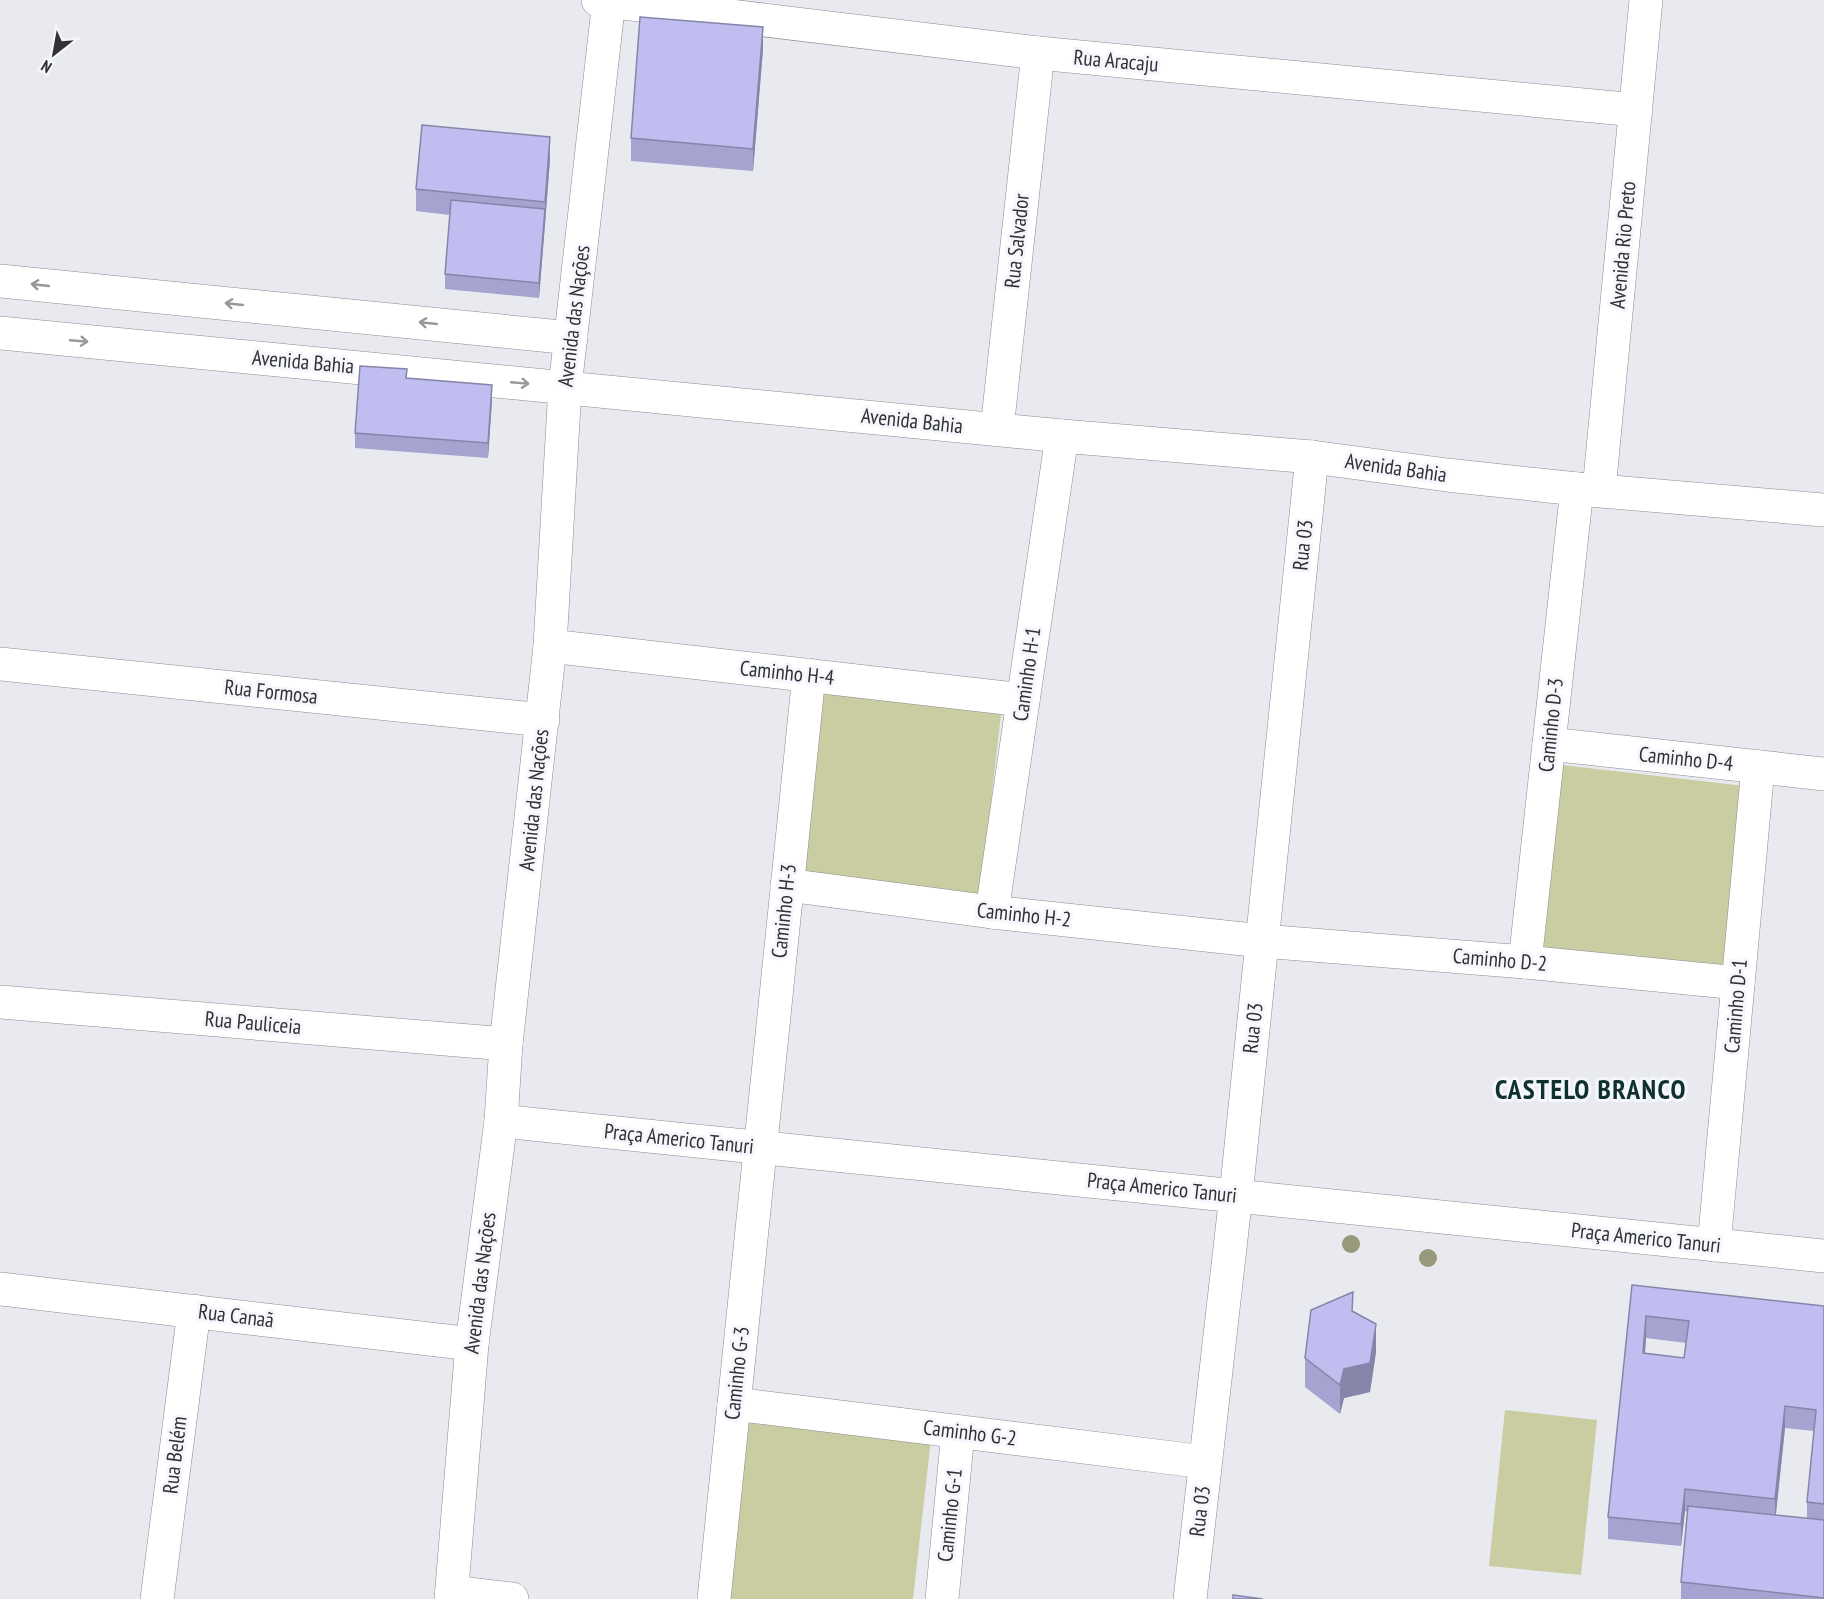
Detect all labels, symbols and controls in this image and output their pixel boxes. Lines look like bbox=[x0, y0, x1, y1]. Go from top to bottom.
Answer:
north arrow bbox=[24, 24, 84, 84]
street label: Rua Aracaju bbox=[1072, 43, 1160, 78]
text: N bbox=[37, 56, 55, 78]
street label: Avenida Rio Preto bbox=[1603, 180, 1642, 310]
street label: Rua Salvador bbox=[998, 192, 1035, 289]
street label: Avenida das Nações bbox=[551, 244, 596, 388]
one-way arrow bbox=[30, 279, 50, 290]
one-way arrow bbox=[225, 298, 244, 309]
one-way arrow bbox=[419, 317, 439, 328]
one-way arrow bbox=[69, 336, 89, 347]
street label: Avenida Bahia bbox=[251, 344, 355, 379]
one-way arrow bbox=[509, 378, 529, 389]
street label: Avenida Bahia bbox=[860, 402, 964, 439]
street label: Avenida Bahia bbox=[1344, 447, 1449, 488]
street label: Rua 03 bbox=[1286, 518, 1319, 572]
street label: Caminho H-1 bbox=[1007, 625, 1046, 723]
street label: Caminho H-4 bbox=[739, 654, 836, 691]
street label: Rua Formosa bbox=[223, 673, 319, 710]
street label: Caminho D-3 bbox=[1532, 677, 1569, 773]
street label: Avenida das Nações bbox=[513, 728, 554, 872]
street label: Caminho D-4 bbox=[1638, 740, 1735, 777]
street label: Caminho H-3 bbox=[765, 862, 802, 959]
street label: Caminho H-2 bbox=[976, 896, 1073, 933]
street label: Caminho D-2 bbox=[1452, 942, 1548, 977]
street label: Caminho D-1 bbox=[1718, 958, 1753, 1054]
street label: Rua 03 bbox=[1236, 1001, 1269, 1055]
street label: Rua Pauliceia bbox=[204, 1005, 302, 1040]
district label: CASTELO BRANCO bbox=[1495, 1072, 1687, 1106]
street label: Praça Americo Tanuri bbox=[603, 1117, 755, 1160]
street label: Praça Americo Tanuri bbox=[1086, 1166, 1238, 1209]
street label: Avenida das Nações bbox=[457, 1211, 502, 1355]
street label: Praça Americo Tanuri bbox=[1570, 1216, 1722, 1259]
street label: Rua Canaã bbox=[197, 1297, 275, 1334]
street label: Caminho G-3 bbox=[718, 1325, 755, 1421]
street label: Caminho G-2 bbox=[922, 1413, 1018, 1452]
street label: Rua Belém bbox=[156, 1415, 193, 1495]
street label: Caminho G-1 bbox=[931, 1467, 968, 1563]
street label: Rua 03 bbox=[1183, 1484, 1216, 1538]

